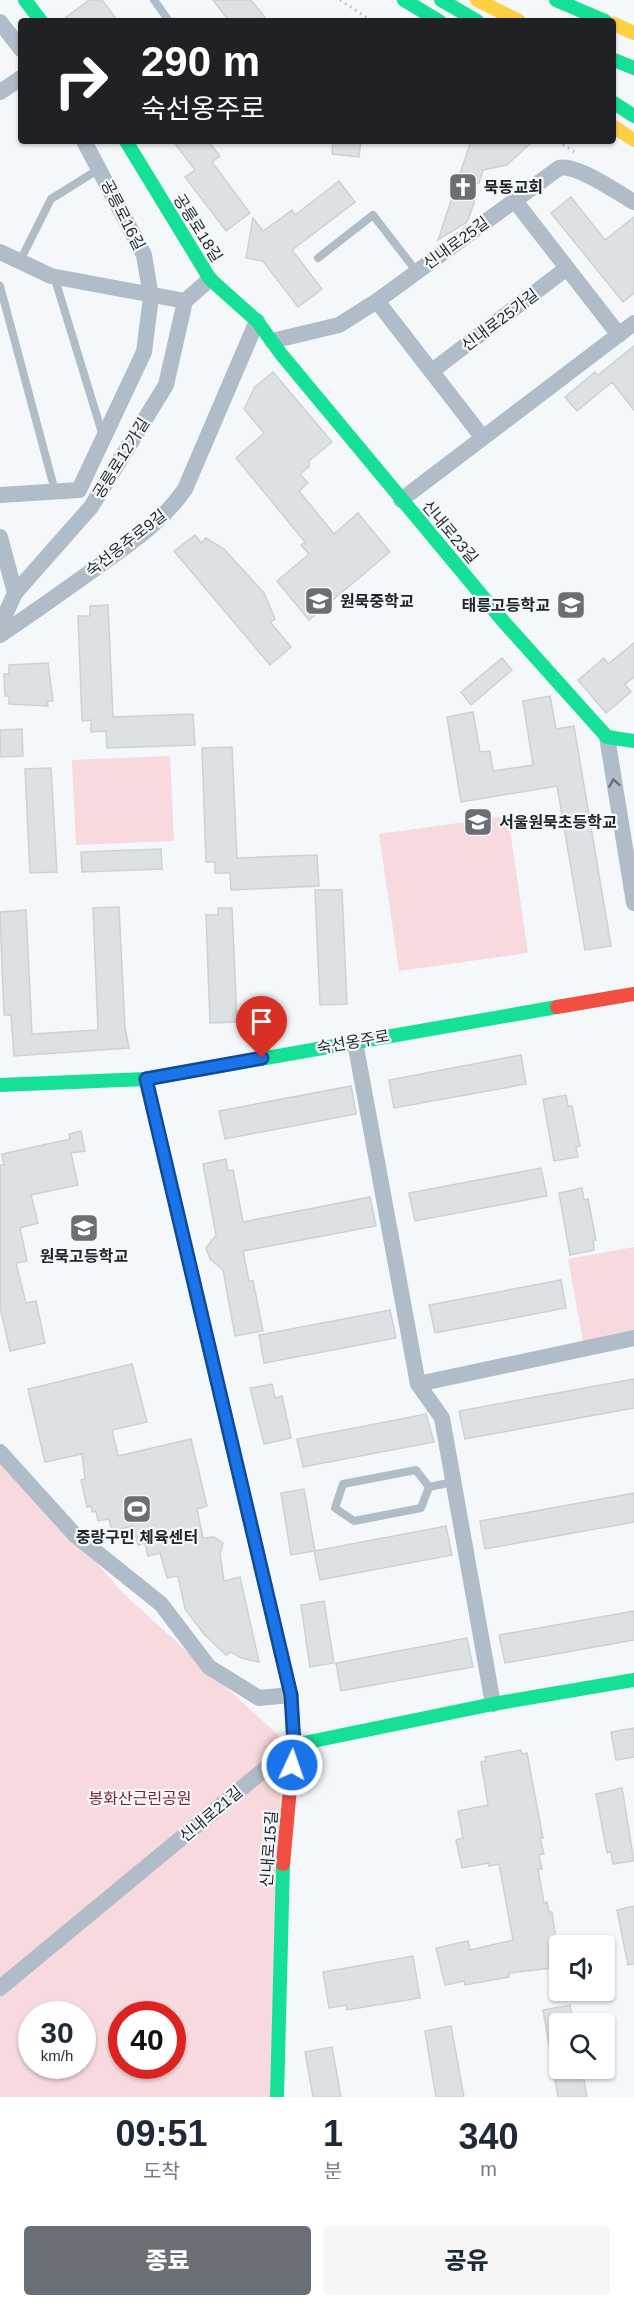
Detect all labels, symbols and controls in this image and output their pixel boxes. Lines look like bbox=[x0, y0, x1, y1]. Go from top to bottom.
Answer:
text: 290 m bbox=[141, 38, 260, 85]
icon: right bbox=[42, 42, 120, 120]
text: 숙선옹주로 bbox=[141, 94, 265, 124]
church icon: 묵동교회 bbox=[447, 171, 479, 203]
street label: 공릉로16길 bbox=[98, 177, 148, 253]
place label: 묵동교회 bbox=[484, 179, 543, 196]
street label: 공릉로18길 bbox=[170, 191, 226, 265]
street label: 신내로25길 bbox=[420, 214, 492, 272]
street label: 신내로25가길 bbox=[458, 286, 542, 354]
street label: 공릉로12가길 bbox=[90, 415, 152, 501]
street label: 신내로23길 bbox=[419, 497, 481, 567]
street label: 숙선옹주로9길 bbox=[82, 506, 170, 580]
school or university icon: 원묵중학교 bbox=[303, 585, 335, 617]
school or university icon: 태릉고등학교 bbox=[555, 589, 587, 621]
place label: 원묵중학교 bbox=[340, 592, 414, 610]
place label: 태릉고등학교 bbox=[462, 596, 550, 614]
one-way arrow bbox=[609, 779, 621, 788]
school or university icon: 서울원묵초등학교 bbox=[462, 806, 494, 838]
place label: 서울원묵초등학교 bbox=[499, 813, 617, 831]
pin bbox=[236, 996, 287, 1058]
icon: arrive bbox=[245, 1005, 278, 1038]
street label: 숙선옹주로 bbox=[315, 1027, 391, 1057]
school or university icon: 원묵고등학교 bbox=[68, 1212, 100, 1244]
place label: 원묵고등학교 bbox=[40, 1247, 128, 1265]
sports icon: 중랑구민 체육센터 bbox=[121, 1493, 153, 1525]
place label: 중랑구민 체육센터 bbox=[76, 1529, 198, 1546]
position arrow bbox=[260, 1733, 324, 1797]
street label: 신내로21길 bbox=[176, 1783, 246, 1845]
park label: 봉화산근린공원 bbox=[88, 1790, 192, 1807]
street label: 신내로15길 bbox=[258, 1810, 280, 1888]
map controls bbox=[549, 1935, 615, 2079]
button: sound bbox=[549, 1935, 615, 2001]
speed limit sign: 40 bbox=[108, 2001, 186, 2079]
button: search bbox=[549, 2013, 615, 2079]
text: 30 bbox=[40, 2016, 74, 2049]
text: km/h bbox=[41, 2047, 73, 2064]
text: 09:51 bbox=[115, 2113, 208, 2154]
text: 1 bbox=[323, 2113, 343, 2154]
text: 340 bbox=[458, 2116, 519, 2157]
text: m bbox=[480, 2158, 497, 2180]
text: 도착 bbox=[143, 2160, 180, 2182]
text: 분 bbox=[324, 2160, 342, 2182]
button: 종료 bbox=[24, 2226, 311, 2295]
button: 공유 bbox=[323, 2226, 610, 2295]

